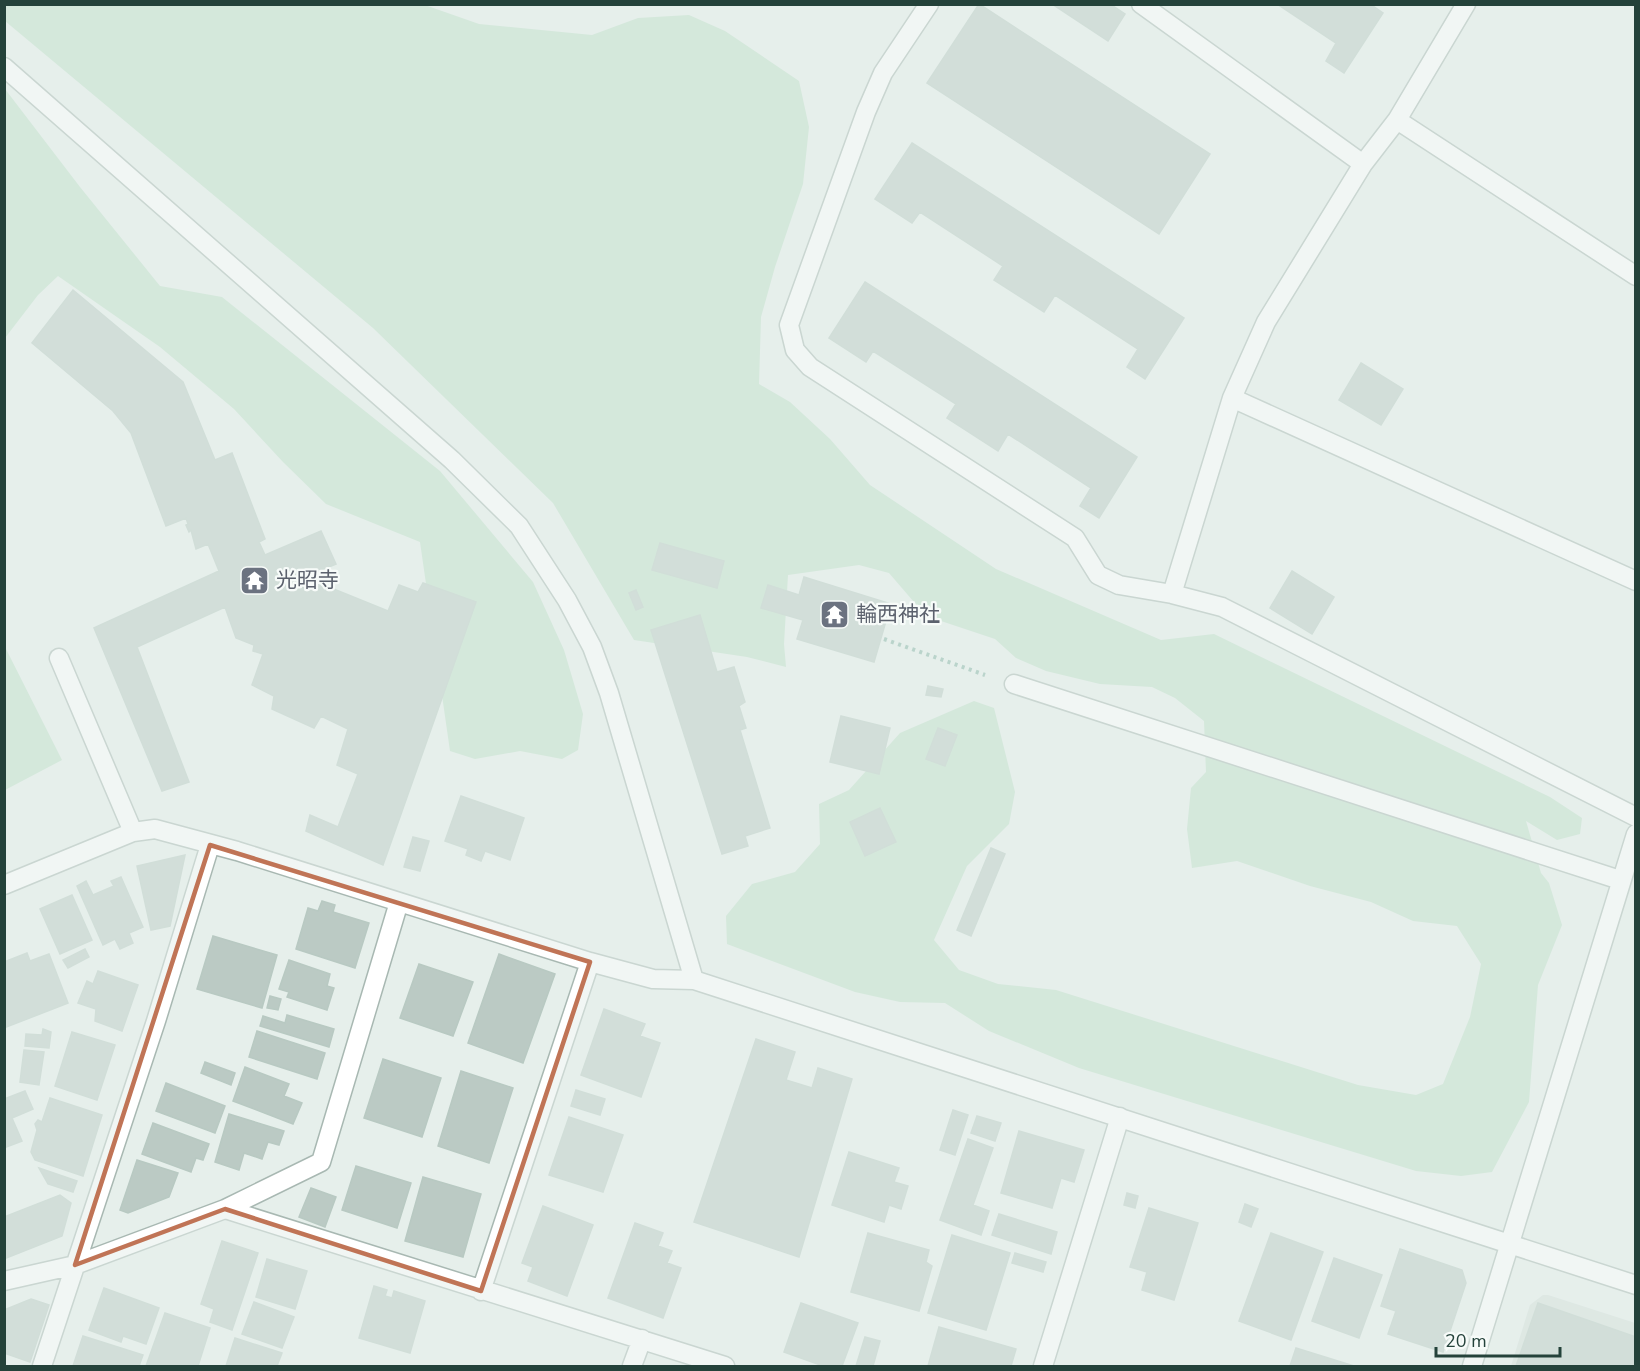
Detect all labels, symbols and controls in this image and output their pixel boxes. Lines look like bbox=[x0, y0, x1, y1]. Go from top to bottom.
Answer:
temple icon: 光昭寺 bbox=[239, 564, 271, 596]
place label: 光昭寺 bbox=[276, 566, 339, 594]
temple icon: 輪西神社 bbox=[819, 598, 851, 630]
place label: 輪西神社 bbox=[856, 600, 940, 628]
scale bar bbox=[1436, 1320, 1560, 1358]
text: 20 m bbox=[1445, 1329, 1487, 1353]

